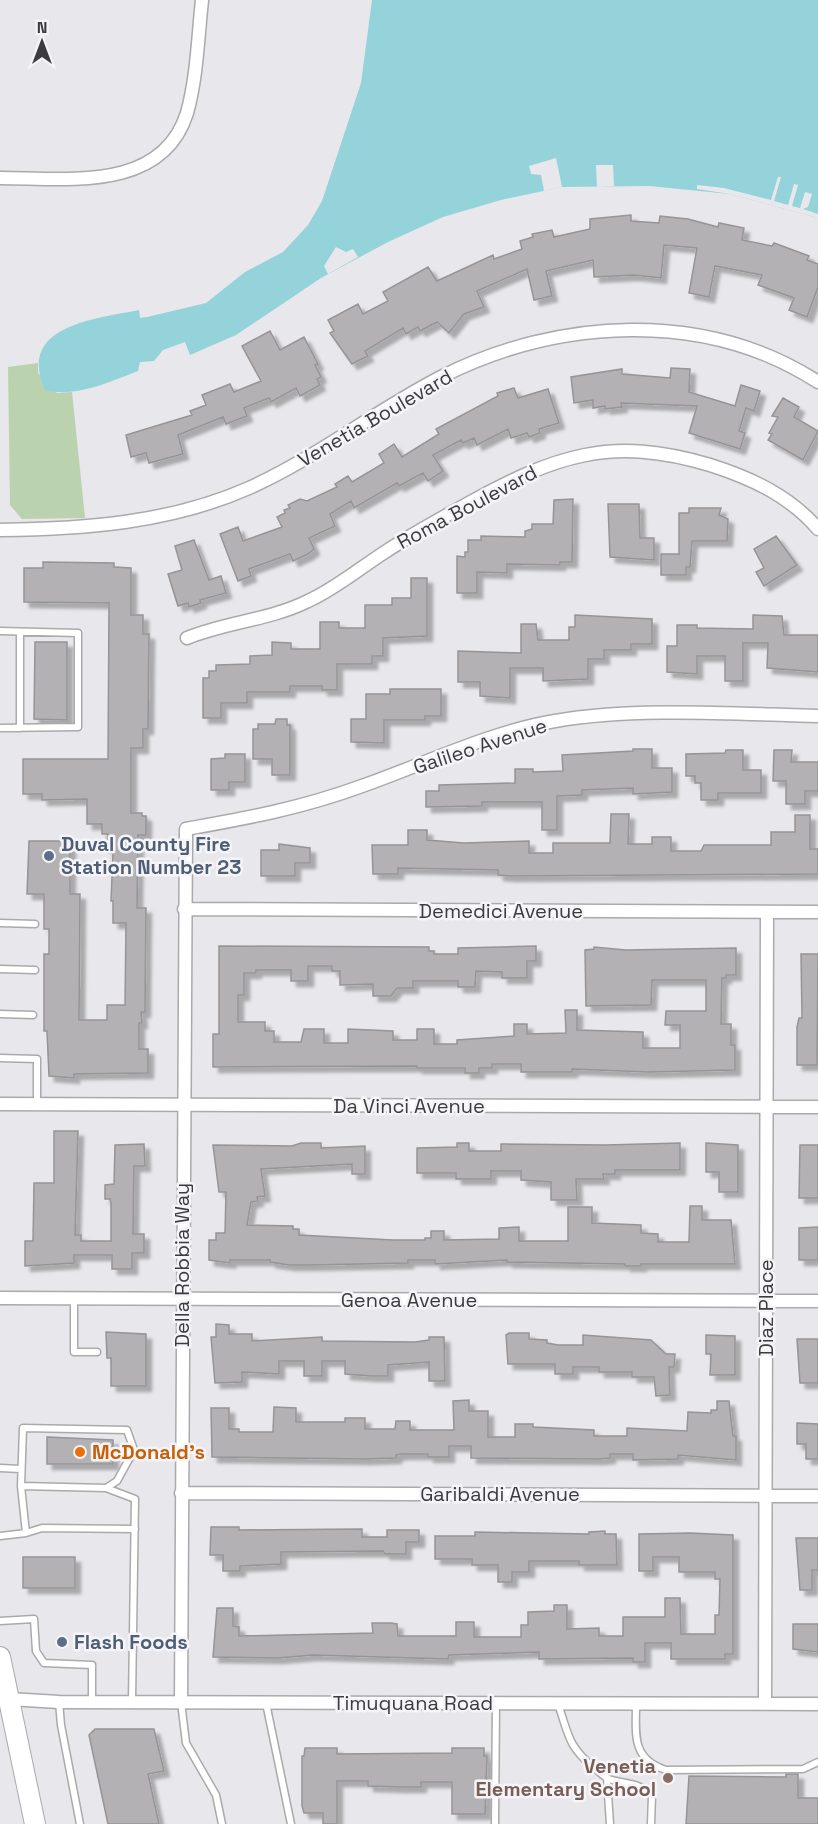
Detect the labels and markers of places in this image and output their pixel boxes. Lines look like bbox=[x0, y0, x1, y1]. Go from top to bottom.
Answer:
place label: Duval County Fire Station Number 23 bbox=[61, 831, 241, 880]
marker: Duval County Fire Station Number 23 bbox=[42, 849, 56, 863]
place label: McDonald's bbox=[92, 1439, 205, 1465]
marker: McDonald's bbox=[73, 1445, 87, 1459]
place label: Flash Foods bbox=[74, 1629, 188, 1655]
marker: Flash Foods bbox=[55, 1635, 69, 1649]
place label: Venetia Elementary School bbox=[475, 1753, 656, 1802]
marker: Venetia Elementary School bbox=[661, 1771, 675, 1785]

